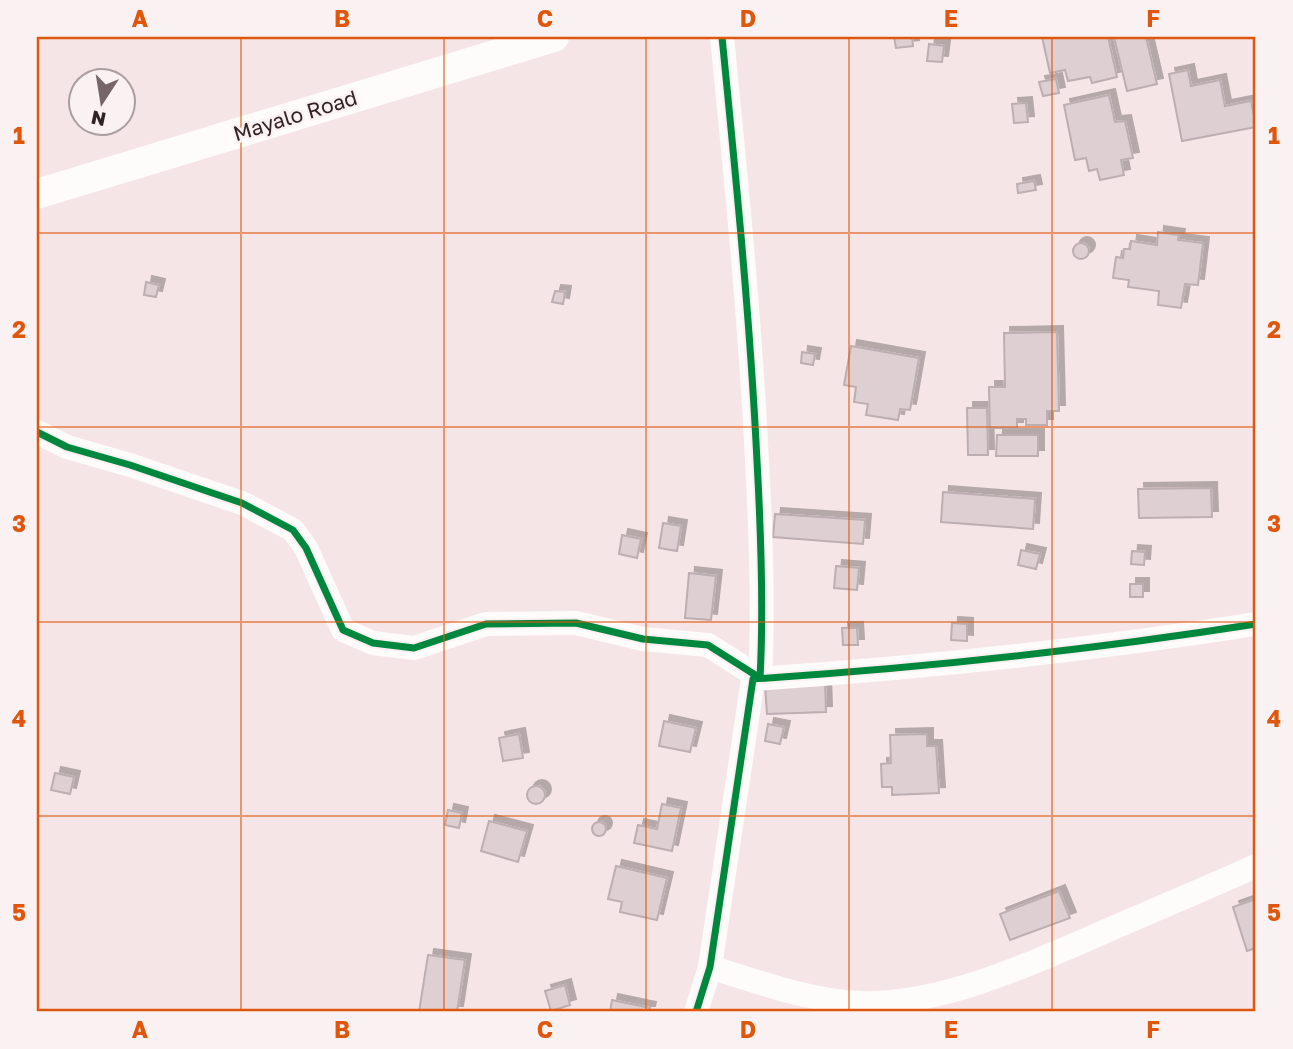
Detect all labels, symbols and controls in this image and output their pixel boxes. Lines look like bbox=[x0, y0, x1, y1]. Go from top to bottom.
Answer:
text: A bbox=[132, 4, 149, 32]
text: B bbox=[334, 4, 350, 32]
text: C bbox=[537, 4, 553, 32]
text: D bbox=[740, 4, 756, 32]
text: E bbox=[944, 4, 958, 32]
text: F bbox=[1146, 4, 1160, 32]
north arrow bbox=[66, 66, 136, 136]
street label: Mayalo Road bbox=[230, 84, 360, 146]
text: N bbox=[89, 106, 108, 132]
text: 1 bbox=[13, 121, 25, 149]
text: 1 bbox=[1268, 121, 1280, 149]
text: 2 bbox=[12, 315, 26, 343]
text: 2 bbox=[1267, 315, 1281, 343]
text: 3 bbox=[12, 509, 26, 537]
text: 3 bbox=[1267, 509, 1281, 537]
text: 4 bbox=[12, 704, 26, 732]
text: 4 bbox=[1267, 704, 1281, 732]
text: 5 bbox=[12, 898, 26, 926]
text: 5 bbox=[1267, 898, 1281, 926]
text: A bbox=[132, 1015, 149, 1043]
text: B bbox=[334, 1015, 350, 1043]
text: C bbox=[537, 1015, 553, 1043]
text: D bbox=[740, 1015, 756, 1043]
text: E bbox=[944, 1015, 958, 1043]
text: F bbox=[1146, 1015, 1160, 1043]

